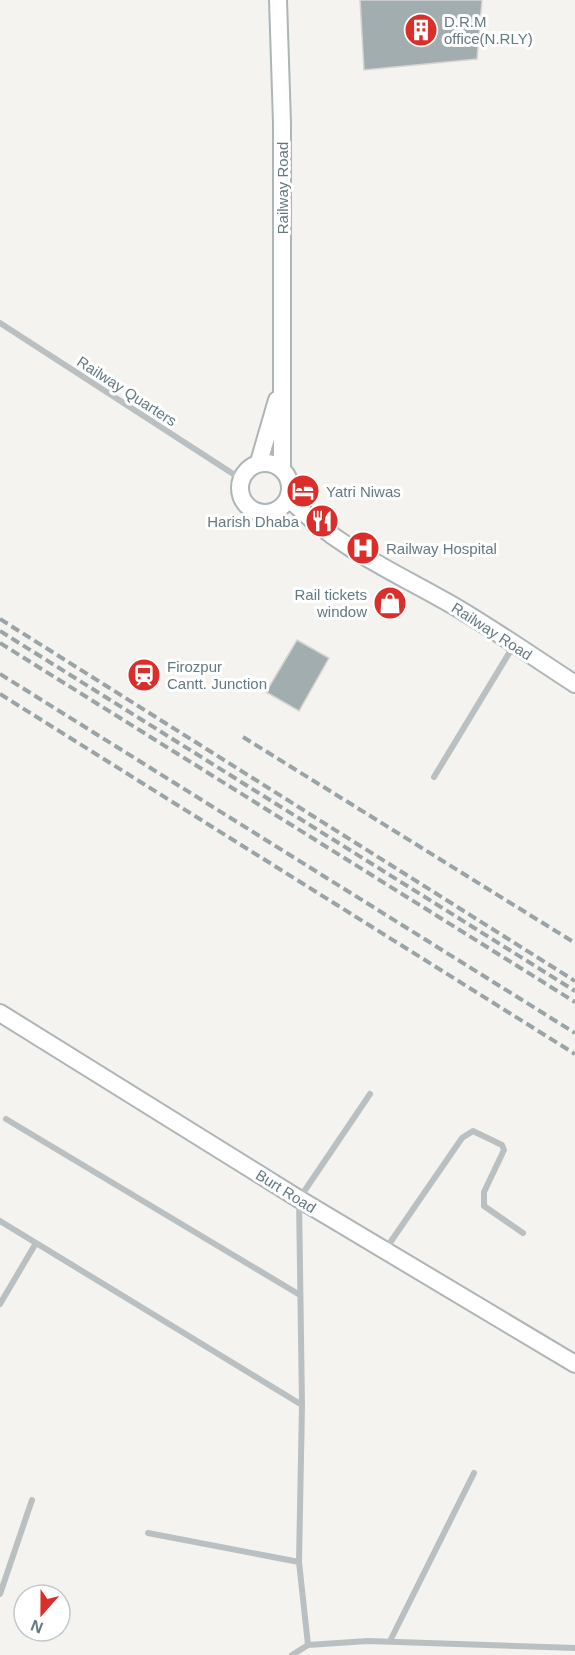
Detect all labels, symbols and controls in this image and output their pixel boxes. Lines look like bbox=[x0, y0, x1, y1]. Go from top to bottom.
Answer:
building icon: D.R.M office(N.RLY) bbox=[403, 12, 439, 48]
place label: D.R.M office(N.RLY) bbox=[444, 13, 533, 47]
street label: Railway Road bbox=[274, 142, 291, 234]
street label: Railway Quarters bbox=[74, 353, 180, 429]
hotel icon: Yatri Niwas bbox=[285, 473, 321, 509]
place label: Yatri Niwas bbox=[326, 483, 401, 500]
restaurant icon: Harish Dhaba bbox=[304, 503, 340, 539]
place label: Harish Dhaba bbox=[207, 513, 300, 530]
hospital icon: Railway Hospital bbox=[345, 530, 381, 566]
place label: Railway Hospital bbox=[386, 540, 497, 557]
shop icon: Rail tickets window bbox=[372, 585, 408, 621]
place label: Rail tickets window bbox=[294, 586, 367, 620]
street label: Railway Road bbox=[449, 599, 535, 663]
station icon: Firozpur Cantt. Junction bbox=[126, 657, 162, 693]
place label: Firozpur Cantt. Junction bbox=[167, 658, 267, 692]
street label: Burt Road bbox=[253, 1166, 319, 1216]
north arrow bbox=[12, 1583, 72, 1643]
text: N bbox=[28, 1617, 45, 1637]

